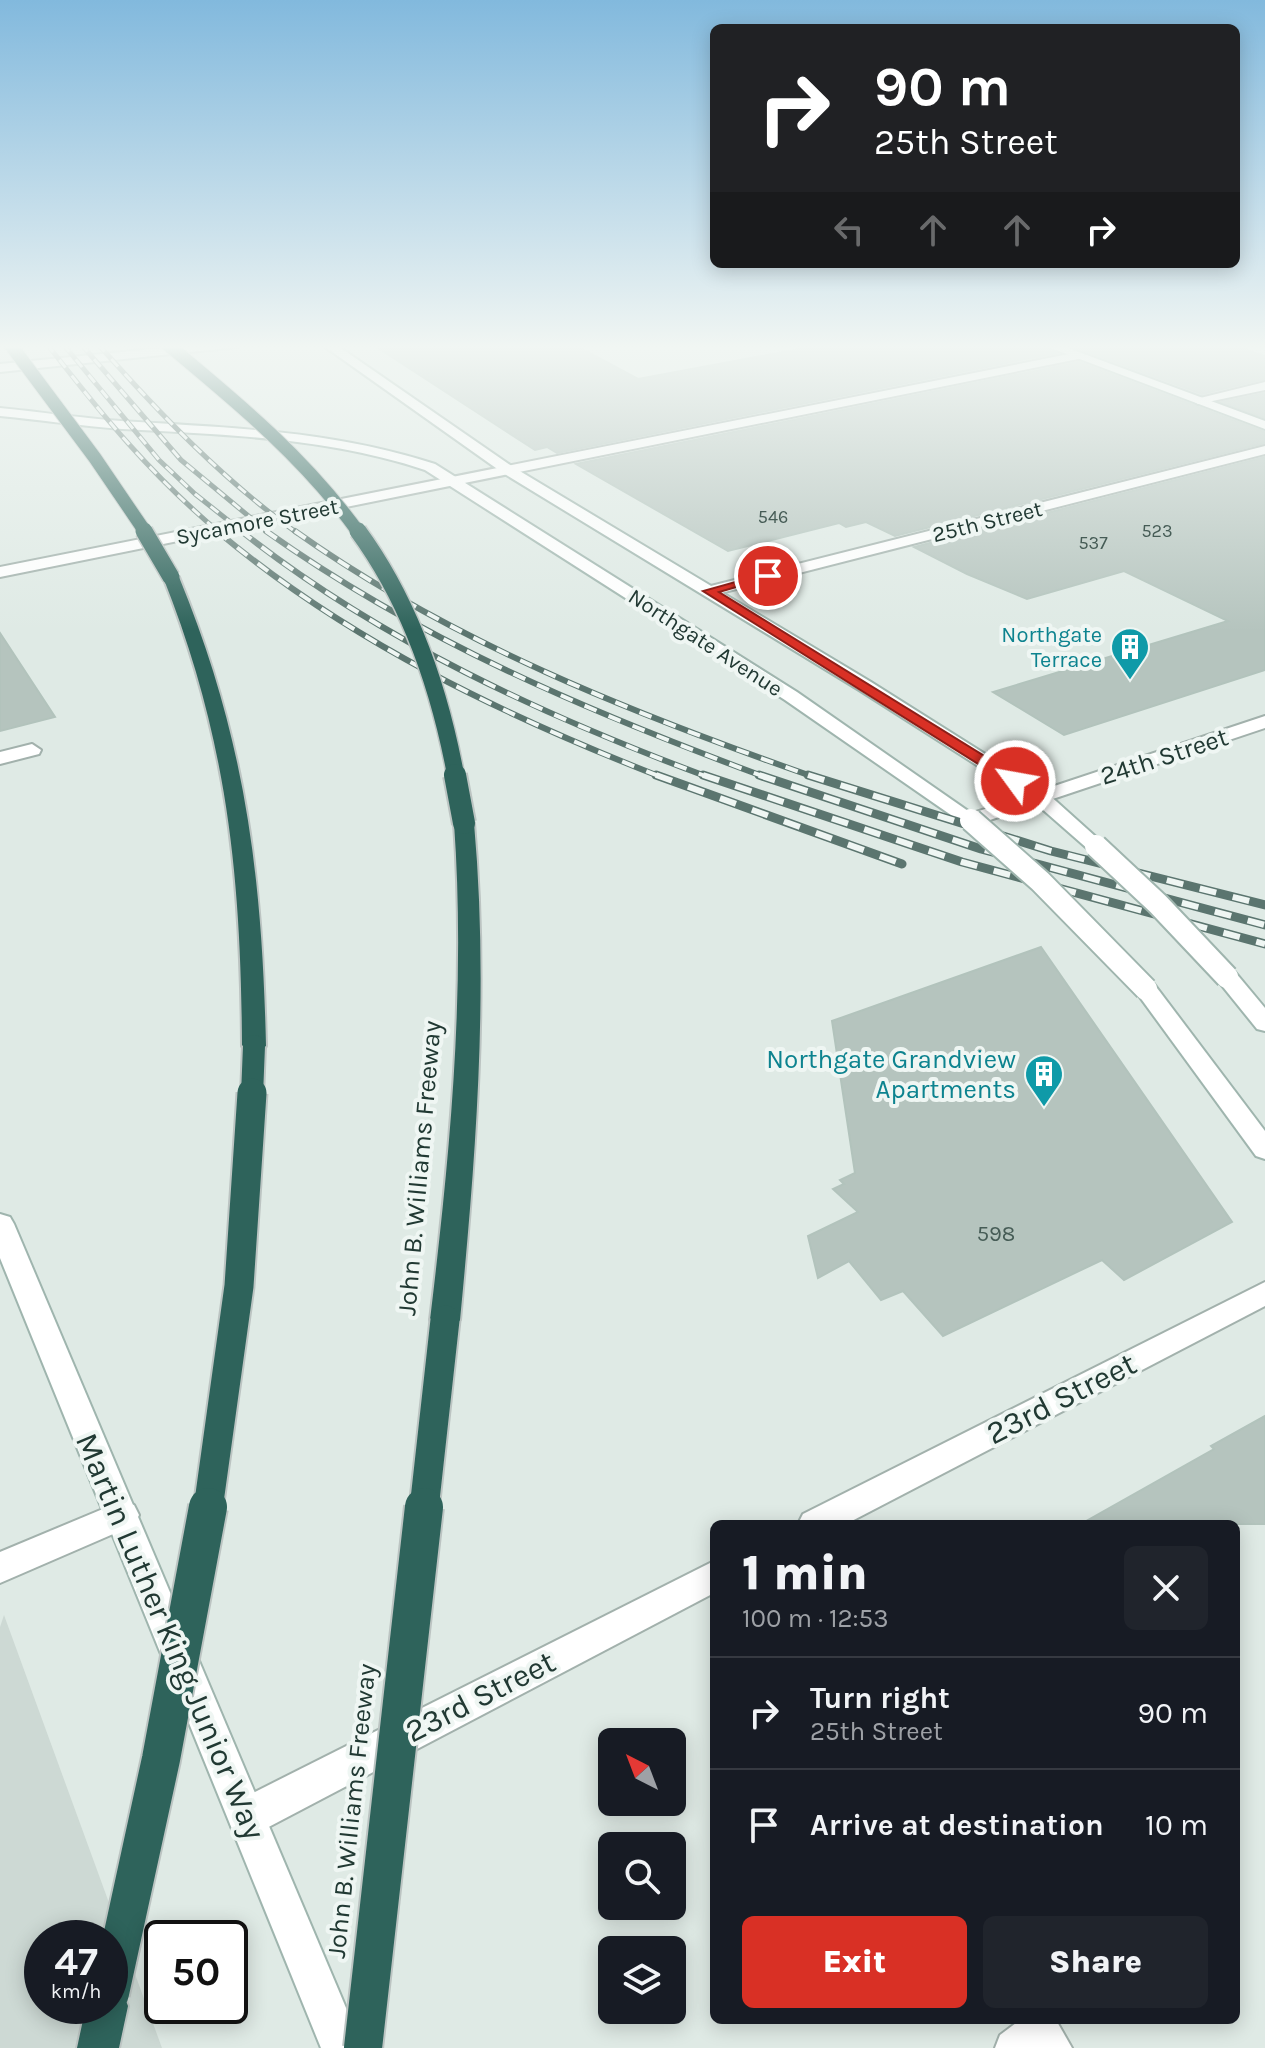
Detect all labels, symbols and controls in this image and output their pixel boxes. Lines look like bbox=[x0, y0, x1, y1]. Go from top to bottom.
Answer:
text: 90 m bbox=[874, 54, 1011, 119]
icon: right bbox=[742, 56, 846, 160]
text: 25th Street bbox=[874, 121, 1058, 163]
icon: left bbox=[827, 208, 871, 252]
icon: ahead bbox=[911, 208, 955, 252]
icon: ahead bbox=[995, 208, 1039, 252]
icon: right bbox=[1079, 208, 1123, 252]
street label: Sycamore Street bbox=[174, 494, 340, 550]
street label: 25th Street bbox=[930, 496, 1045, 548]
house number: 546 bbox=[758, 506, 788, 528]
house number: 523 bbox=[1141, 520, 1173, 542]
house number: 537 bbox=[1078, 532, 1108, 554]
pin bbox=[734, 542, 802, 610]
icon: arrive bbox=[746, 554, 790, 598]
street label: Northgate Avenue bbox=[624, 583, 787, 702]
place label: Northgate Terrace bbox=[1001, 622, 1102, 673]
building icon: Northgate Terrace bbox=[1109, 626, 1151, 681]
street label: 24th Street bbox=[1096, 721, 1232, 792]
position arrow bbox=[973, 739, 1057, 823]
street label: John B. Williams Freeway bbox=[391, 1019, 448, 1317]
place label: Northgate Grandview Apartments bbox=[766, 1044, 1016, 1105]
building icon: Northgate Grandview Apartments bbox=[1023, 1053, 1065, 1108]
house number: 598 bbox=[977, 1221, 1015, 1247]
street label: 23rd Street bbox=[980, 1345, 1142, 1452]
street label: Martin Luther King Junior Way bbox=[68, 1427, 273, 1845]
text: 1 min bbox=[742, 1545, 868, 1601]
button: close bbox=[1124, 1546, 1208, 1630]
text: 100 m · 12:53 bbox=[742, 1603, 889, 1634]
street label: 23rd Street bbox=[399, 1643, 561, 1750]
street label: John B. Williams Freeway bbox=[321, 1662, 382, 1960]
text: Turn right bbox=[810, 1680, 950, 1716]
icon: right bbox=[742, 1691, 786, 1735]
text: 90 m bbox=[1138, 1695, 1208, 1731]
text: 25th Street bbox=[810, 1716, 943, 1747]
north arrow bbox=[598, 1728, 686, 1816]
map controls bbox=[598, 1728, 686, 2024]
icon: arrive bbox=[742, 1803, 786, 1847]
text: Arrive at destination bbox=[810, 1807, 1104, 1843]
text: 10 m bbox=[1145, 1807, 1208, 1843]
button: search bbox=[598, 1832, 686, 1920]
button: Exit bbox=[742, 1916, 967, 2008]
button: Share bbox=[983, 1916, 1208, 2008]
speed limit sign: 50 bbox=[144, 1920, 248, 2024]
button: layers bbox=[598, 1936, 686, 2024]
text: 47 bbox=[54, 1938, 98, 1985]
text: km/h bbox=[51, 1980, 101, 2003]

